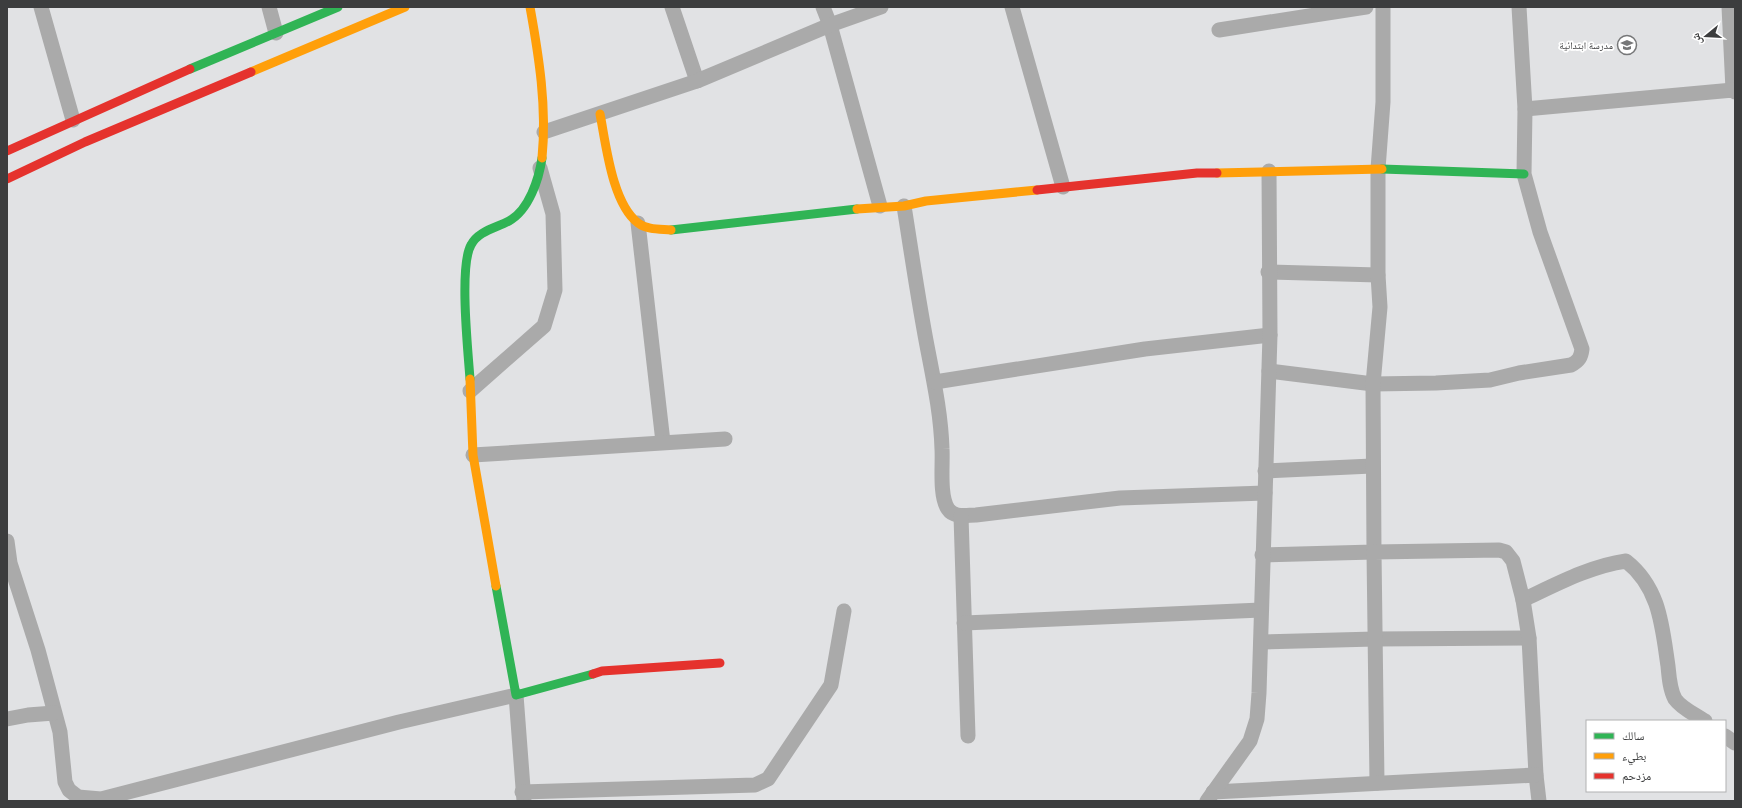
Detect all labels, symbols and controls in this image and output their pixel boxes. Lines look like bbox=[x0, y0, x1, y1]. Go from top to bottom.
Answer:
north arrow bbox=[1686, 16, 1726, 56]
text: ش bbox=[1687, 31, 1706, 47]
school or university icon: مدرسة ابتدائية bbox=[1616, 34, 1638, 56]
place label: مدرسة ابتدائية bbox=[1559, 38, 1613, 53]
legend bbox=[1586, 720, 1726, 792]
text: سالك bbox=[1622, 727, 1644, 744]
text: بطيء bbox=[1622, 747, 1646, 766]
text: مزدحم bbox=[1622, 767, 1651, 784]

